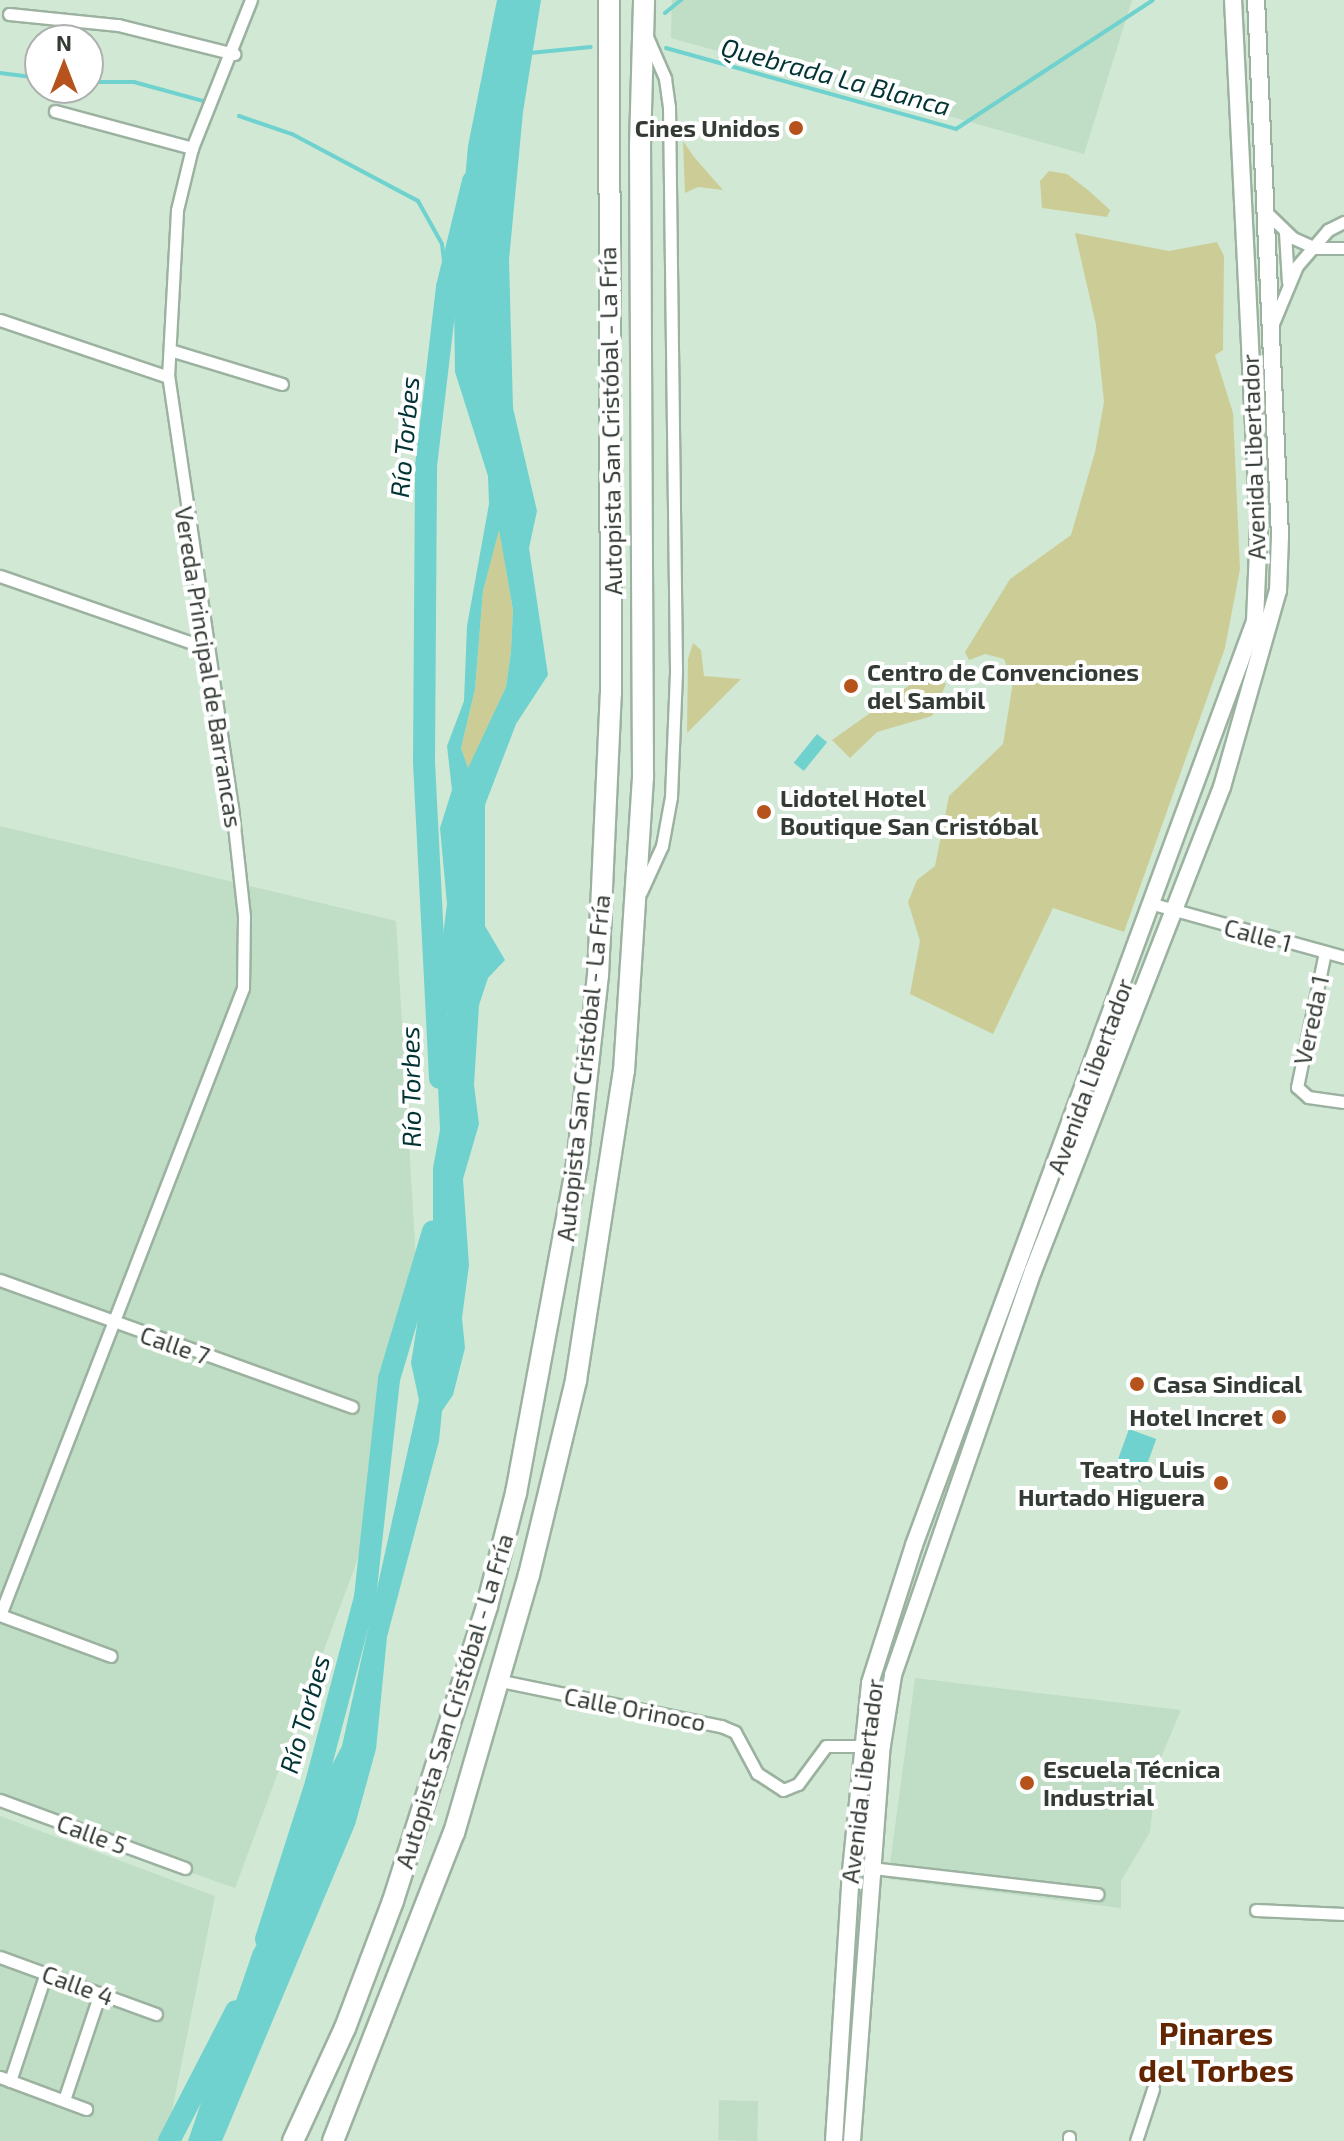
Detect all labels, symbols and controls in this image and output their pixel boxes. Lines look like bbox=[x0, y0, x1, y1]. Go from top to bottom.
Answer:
north arrow bbox=[24, 24, 104, 104]
text: N bbox=[56, 29, 72, 55]
water label: Quebrada La Blanca bbox=[718, 30, 954, 122]
place label: Cines Unidos bbox=[635, 114, 780, 142]
marker: Cines Unidos bbox=[787, 119, 805, 137]
street label: Autopista San Cristóbal - La Fría bbox=[593, 246, 627, 596]
street label: Avenida Libertador bbox=[1235, 354, 1271, 560]
water label: Río Torbes bbox=[383, 375, 425, 499]
street label: Vereda Principal de Barrancas bbox=[169, 504, 249, 830]
place label: Centro de Convenciones del Sambil bbox=[867, 658, 1139, 714]
marker: Centro de Convenciones del Sambil bbox=[842, 677, 860, 695]
place label: Lidotel Hotel Boutique San Cristóbal bbox=[780, 784, 1038, 840]
marker: Lidotel Hotel Boutique San Cristóbal bbox=[755, 803, 773, 821]
street label: Autopista San Cristóbal - La Fría bbox=[550, 893, 616, 1243]
street label: Calle 1 bbox=[1221, 912, 1295, 958]
street label: Vereda 1 bbox=[1287, 973, 1335, 1067]
street label: Avenida Libertador bbox=[1041, 974, 1139, 1178]
water label: Río Torbes bbox=[393, 1026, 427, 1148]
street label: Calle 7 bbox=[136, 1320, 214, 1370]
place label: Casa Sindical bbox=[1153, 1370, 1302, 1398]
marker: Casa Sindical bbox=[1128, 1375, 1146, 1393]
place label: Hotel Incret bbox=[1129, 1403, 1263, 1431]
marker: Hotel Incret bbox=[1270, 1408, 1288, 1426]
place label: Teatro Luis Hurtado Higuera bbox=[1018, 1455, 1205, 1511]
marker: Teatro Luis Hurtado Higuera bbox=[1212, 1474, 1230, 1492]
street label: Autopista San Cristóbal - La Fría bbox=[389, 1530, 519, 1872]
water label: Río Torbes bbox=[272, 1651, 336, 1777]
street label: Avenida Libertador bbox=[835, 1677, 889, 1885]
street label: Calle Orinoco bbox=[562, 1681, 708, 1737]
place label: Escuela Técnica Industrial bbox=[1043, 1755, 1221, 1811]
marker: Escuela Técnica Industrial bbox=[1018, 1774, 1036, 1792]
street label: Calle 5 bbox=[53, 1808, 131, 1860]
street label: Calle 4 bbox=[38, 1959, 118, 2011]
district label: Pinares del Torbes bbox=[1137, 2014, 1295, 2089]

